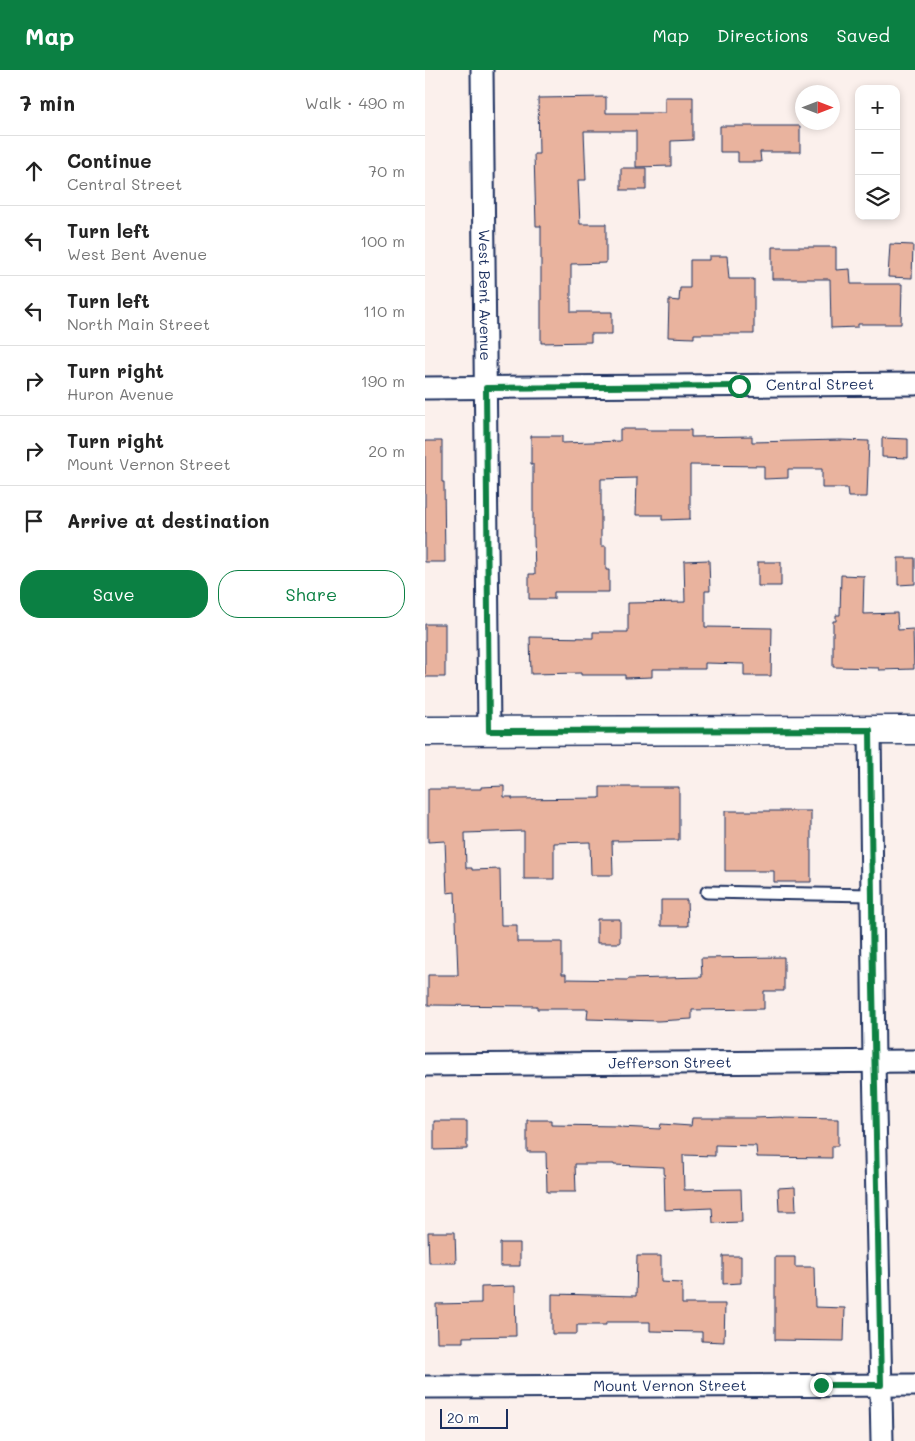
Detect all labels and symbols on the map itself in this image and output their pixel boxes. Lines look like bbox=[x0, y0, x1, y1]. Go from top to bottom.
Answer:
north arrow bbox=[795, 85, 840, 130]
street label: West Bent Avenue bbox=[475, 229, 496, 361]
street label: Central Street bbox=[766, 373, 874, 394]
route start bbox=[728, 375, 751, 398]
street label: Jefferson Street bbox=[608, 1051, 732, 1073]
route end bbox=[810, 1374, 833, 1397]
street label: Mount Vernon Street bbox=[593, 1375, 747, 1395]
scale bar bbox=[440, 1406, 507, 1429]

